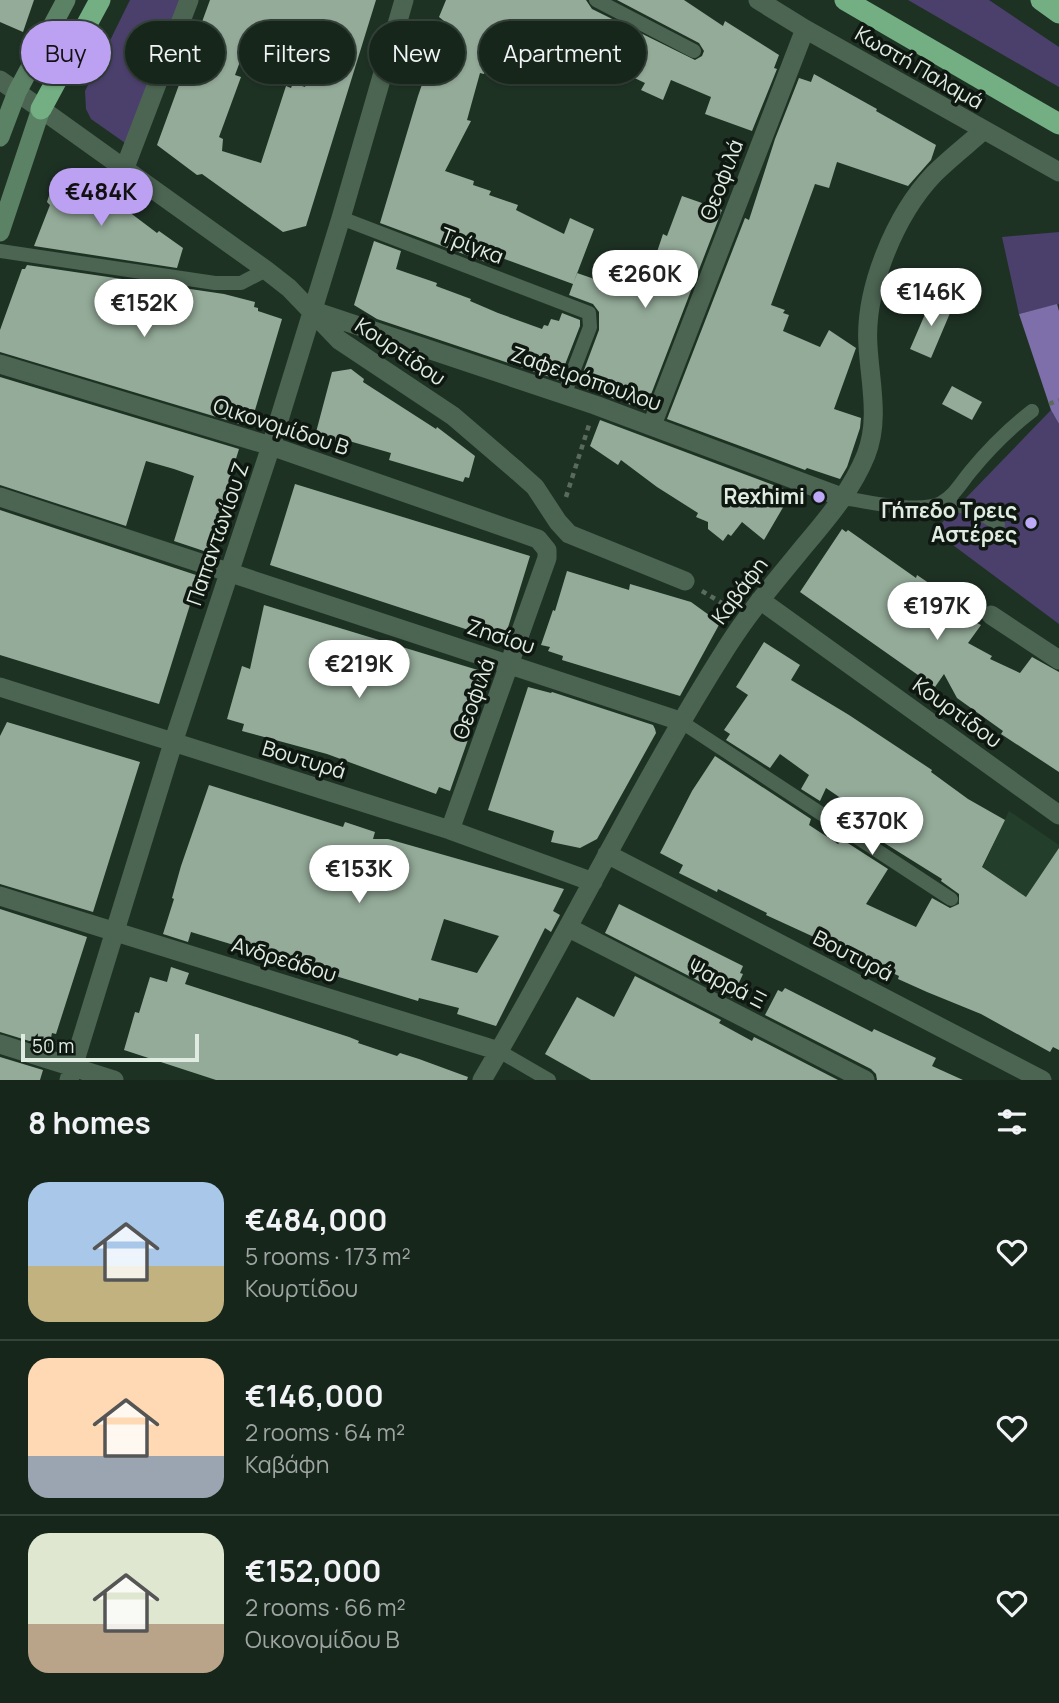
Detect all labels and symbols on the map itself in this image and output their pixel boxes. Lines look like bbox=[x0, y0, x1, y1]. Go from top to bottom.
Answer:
street label: Κωστή Παλαμά bbox=[850, 19, 989, 115]
street label: Θεοφιλά bbox=[693, 135, 749, 224]
pin: €484K bbox=[52, 168, 150, 228]
street label: Τρίγκα bbox=[437, 220, 508, 270]
pin: €260K bbox=[596, 250, 694, 310]
pin: €146K bbox=[882, 268, 980, 328]
pin: €152K bbox=[95, 280, 193, 339]
street label: Κουρτίδου bbox=[350, 311, 451, 392]
street label: Ζαφειρόπουλου bbox=[507, 339, 665, 417]
street label: Οικονομίδου Β bbox=[210, 391, 353, 461]
street label: Παπαντωνίου Ζ bbox=[179, 458, 255, 609]
place label: Rexhimi bbox=[723, 482, 805, 510]
marker: Rexhimi bbox=[811, 489, 827, 505]
place label: Γήπεδο Τρεις Αστέρες bbox=[881, 496, 1017, 548]
marker: Γήπεδο Τρεις Αστέρες bbox=[1023, 515, 1039, 531]
street label: Καβάφη bbox=[705, 551, 774, 630]
pin: €197K bbox=[888, 582, 986, 642]
street label: Ζησίου bbox=[464, 612, 539, 660]
pin: €219K bbox=[310, 640, 408, 700]
street label: Θεοφιλά bbox=[445, 654, 501, 743]
street label: Κουρτίδου bbox=[908, 671, 1008, 754]
street label: Βουτυρά bbox=[259, 733, 349, 785]
pin: €370K bbox=[823, 798, 921, 857]
pin: €153K bbox=[310, 846, 408, 905]
street label: Βουτυρά bbox=[809, 923, 898, 987]
street label: Ανδρεάδου bbox=[228, 930, 340, 988]
street label: Ψαρρά Ξ bbox=[683, 951, 771, 1015]
scale bar bbox=[21, 1031, 200, 1063]

